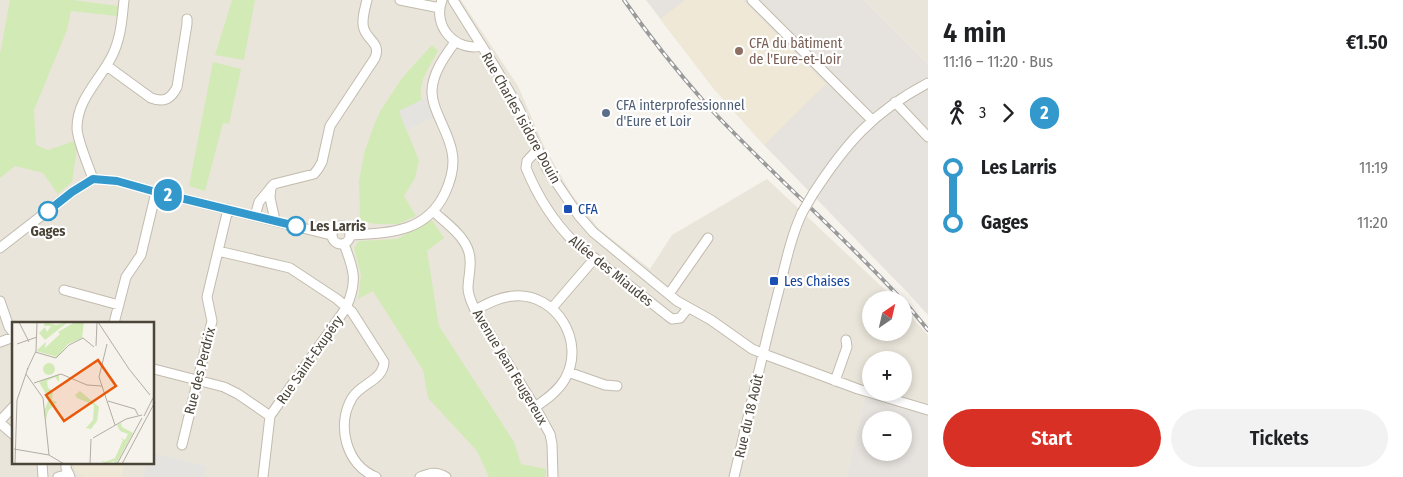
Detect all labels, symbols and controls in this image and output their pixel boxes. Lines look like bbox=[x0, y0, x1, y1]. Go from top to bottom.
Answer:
text: 4 min bbox=[943, 16, 1007, 49]
text: €1.50 bbox=[1346, 31, 1388, 54]
place label: CFA du bâtiment de l'Eure-et-Loir bbox=[749, 35, 843, 68]
marker: CFA du bâtiment de l'Eure-et-Loir bbox=[733, 45, 745, 57]
street label: Rue Charles Isidore Douin bbox=[478, 49, 564, 187]
text: 11:16 – 11:20 · Bus bbox=[943, 52, 1053, 71]
place label: CFA interprofessionnel d'Eure et Loir bbox=[616, 97, 745, 130]
icon: walk bbox=[943, 99, 971, 127]
icon: forward bbox=[994, 99, 1022, 127]
text: 2 bbox=[1040, 102, 1049, 124]
text: 3 bbox=[979, 103, 986, 122]
marker: CFA interprofessionnel d'Eure et Loir bbox=[600, 107, 612, 119]
text: Les Larris bbox=[981, 156, 1057, 179]
text: 11:19 bbox=[1359, 158, 1388, 177]
line badge: 2 bbox=[152, 179, 184, 211]
text: 2 bbox=[164, 184, 172, 206]
marker: Gages bbox=[38, 201, 58, 221]
place label: CFA bbox=[578, 201, 599, 218]
marker: CFA bbox=[562, 203, 574, 215]
text: Gages bbox=[981, 211, 1028, 234]
text: 11:20 bbox=[1357, 213, 1388, 232]
marker: Les Larris bbox=[286, 216, 306, 236]
place label: Les Larris bbox=[310, 218, 366, 235]
place label: Gages bbox=[31, 223, 65, 240]
street label: Allée des Miaudes bbox=[565, 232, 657, 310]
place label: Les Chaises bbox=[784, 273, 850, 290]
marker: Les Chaises bbox=[768, 275, 780, 287]
north arrow bbox=[862, 291, 912, 341]
map controls bbox=[862, 291, 912, 461]
street label: Avenue Jean Feugereux bbox=[469, 306, 552, 428]
street label: Rue Saint-Exupéry bbox=[273, 312, 347, 408]
inset map bbox=[12, 322, 155, 464]
street label: Rue des Perdrix bbox=[181, 325, 219, 416]
button: + bbox=[862, 351, 912, 401]
street label: Rue du 18 Août bbox=[731, 372, 767, 460]
button: Start bbox=[943, 409, 1161, 467]
button: Tickets bbox=[1171, 409, 1388, 467]
button: − bbox=[862, 411, 912, 461]

